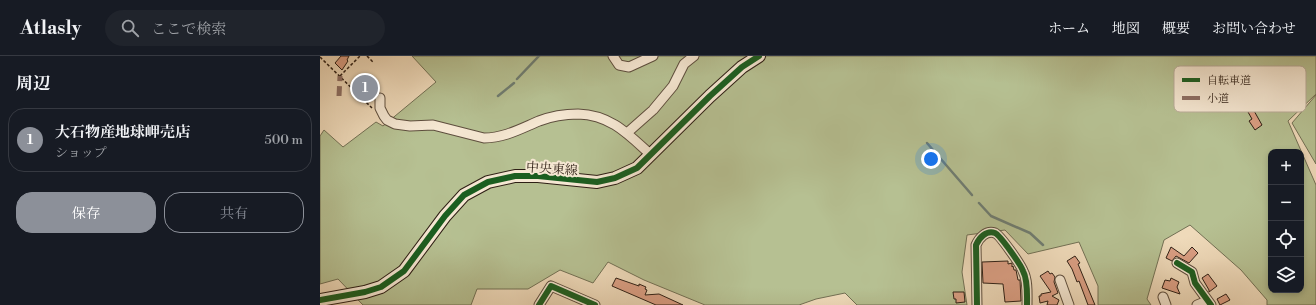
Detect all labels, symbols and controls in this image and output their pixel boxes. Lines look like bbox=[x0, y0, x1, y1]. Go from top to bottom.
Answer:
search box bbox=[105, 10, 385, 46]
text: Atlasly bbox=[20, 16, 81, 40]
icon: search bbox=[119, 17, 141, 39]
text: ここで検索 bbox=[151, 20, 226, 39]
text: ホーム bbox=[1048, 20, 1090, 38]
text: 地図 bbox=[1112, 20, 1140, 38]
text: 概要 bbox=[1162, 20, 1190, 38]
text: お問い合わせ bbox=[1212, 20, 1296, 38]
legend bbox=[1174, 66, 1306, 112]
text: 周辺 bbox=[16, 73, 50, 95]
pin: 1 bbox=[352, 73, 378, 103]
text: 自転車道 bbox=[1207, 74, 1251, 88]
text: 小道 bbox=[1207, 92, 1229, 106]
text: 大石物産地球岬売店 bbox=[55, 123, 190, 142]
text: 1 bbox=[27, 132, 33, 148]
text: 500 m bbox=[265, 132, 303, 148]
text: ショップ bbox=[55, 145, 107, 161]
your location bbox=[921, 149, 941, 169]
map controls bbox=[1268, 149, 1304, 293]
button: + bbox=[1268, 149, 1304, 185]
street label: 中央東線 bbox=[525, 159, 578, 179]
button: − bbox=[1268, 185, 1304, 221]
button: 保存 bbox=[16, 192, 156, 233]
button: 共有 bbox=[164, 192, 304, 233]
button: locate bbox=[1268, 221, 1304, 257]
button: layers bbox=[1268, 257, 1304, 293]

